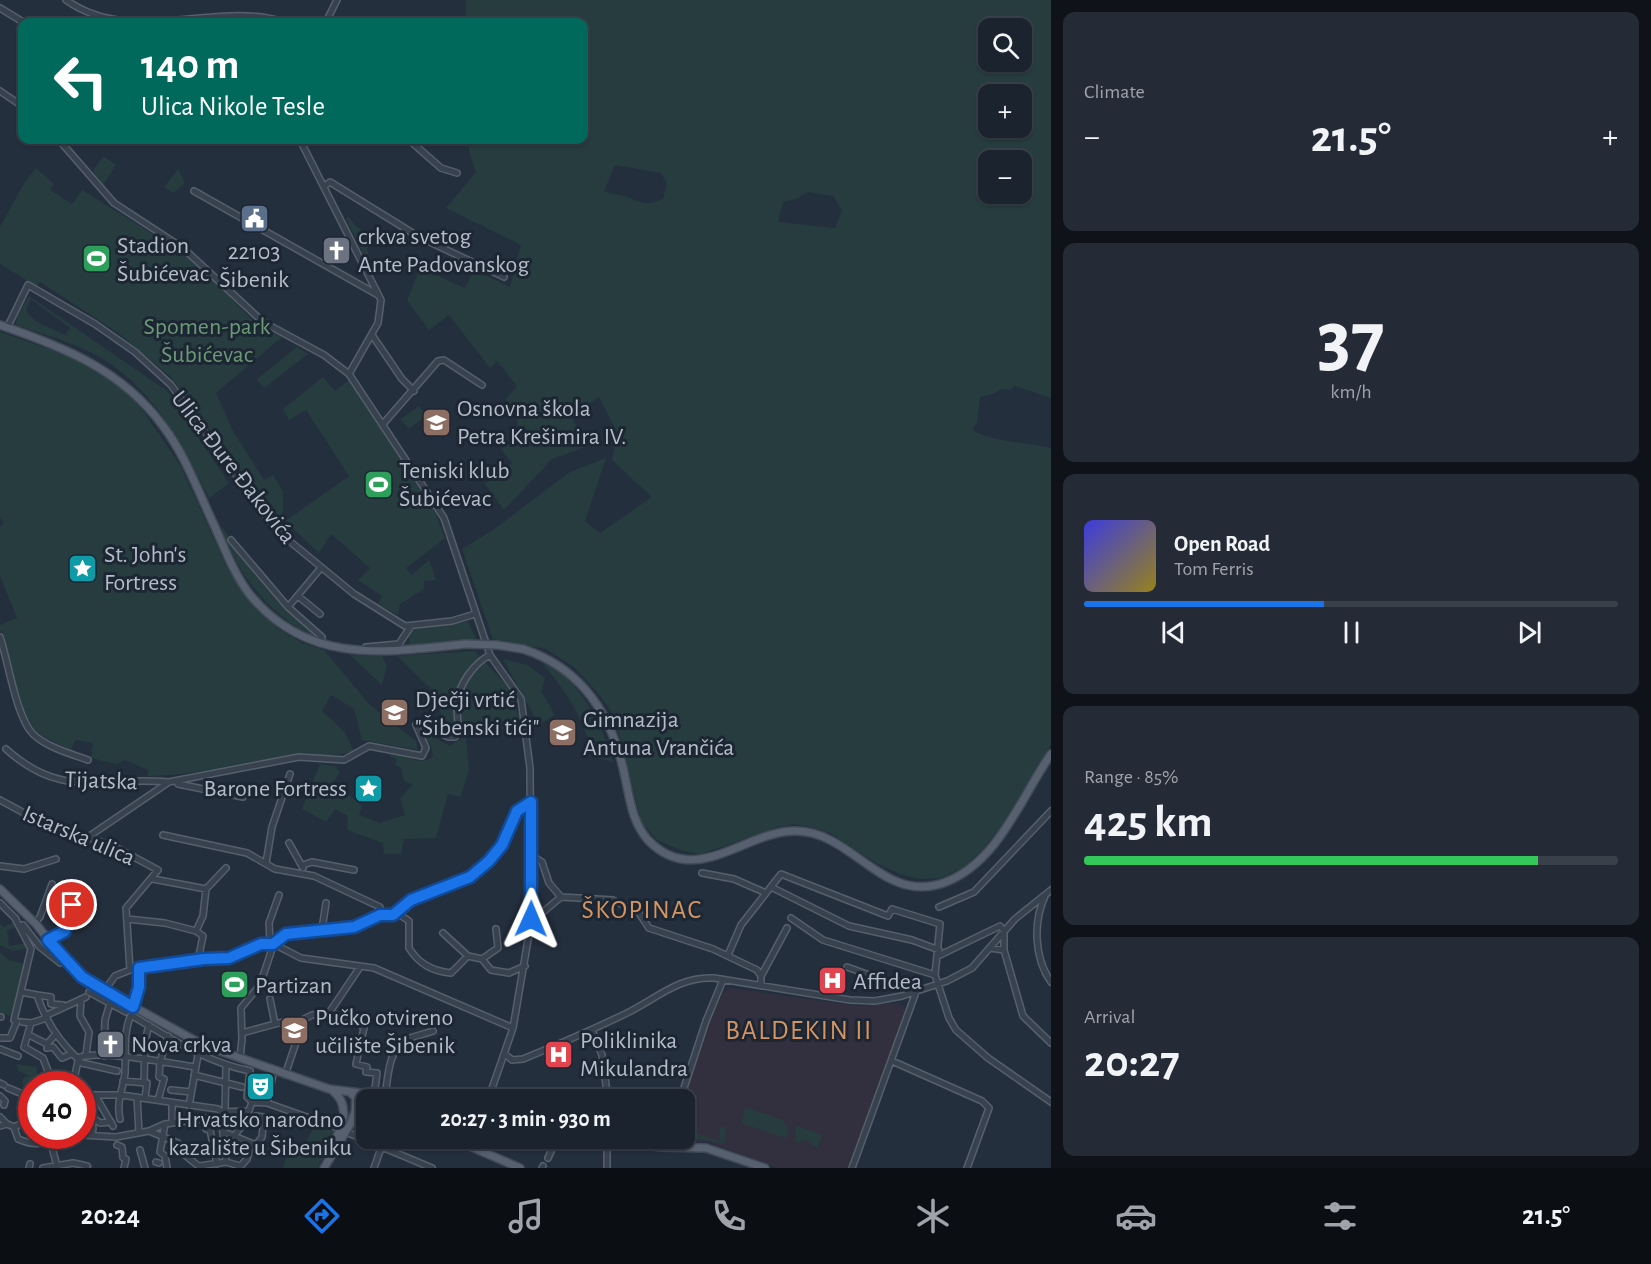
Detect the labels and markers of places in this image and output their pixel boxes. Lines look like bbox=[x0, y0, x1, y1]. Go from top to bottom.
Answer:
public building icon: 22103 Šibenik bbox=[238, 202, 270, 234]
place label: crkva svetog Ante Padovanskog bbox=[358, 225, 529, 277]
place label: Stadion Šubićevac bbox=[117, 234, 209, 286]
church icon: crkva svetog Ante Padovanskog bbox=[321, 234, 353, 266]
place label: 22103 Šibenik bbox=[219, 240, 289, 292]
sports icon: Stadion Šubićevac bbox=[80, 243, 112, 275]
place label: Osnovna škola Petra Krešimira IV. bbox=[457, 397, 627, 449]
school or university icon: Osnovna škola Petra Krešimira IV. bbox=[420, 406, 452, 438]
place label: Teniski klub Šubićevac bbox=[399, 459, 509, 511]
sports icon: Teniski klub Šubićevac bbox=[362, 468, 394, 500]
place label: St. John's Fortress bbox=[104, 543, 186, 595]
place icon: St. John's Fortress bbox=[67, 552, 99, 584]
place label: Dječji vrtić "Šibenski tići" bbox=[415, 688, 539, 740]
school or university icon: Dječji vrtić "Šibenski tići" bbox=[378, 697, 410, 729]
place label: Gimnazija Antuna Vrančića bbox=[583, 708, 734, 760]
school or university icon: Gimnazija Antuna Vrančića bbox=[546, 717, 578, 749]
place icon: Barone Fortress bbox=[352, 772, 384, 804]
place label: Barone Fortress bbox=[204, 777, 347, 801]
pin bbox=[46, 879, 97, 930]
hospital icon: Affidea bbox=[816, 965, 848, 997]
sports icon: Partizan bbox=[218, 969, 250, 1001]
place label: Affidea bbox=[853, 970, 922, 994]
place label: Partizan bbox=[255, 974, 332, 998]
place label: Pučko otvireno učilište Šibenik bbox=[315, 1006, 455, 1058]
school or university icon: Pučko otvireno učilište Šibenik bbox=[278, 1015, 310, 1047]
church icon: Nova crkva bbox=[94, 1028, 126, 1060]
place label: Poliklinika Mikulandra bbox=[580, 1029, 688, 1081]
place label: Nova crkva bbox=[131, 1033, 232, 1057]
hospital icon: Poliklinika Mikulandra bbox=[543, 1038, 575, 1070]
theatre icon: Hrvatsko narodno kazalište u Šibeniku bbox=[244, 1070, 276, 1102]
place label: Hrvatsko narodno kazalište u Šibeniku bbox=[168, 1108, 352, 1160]

